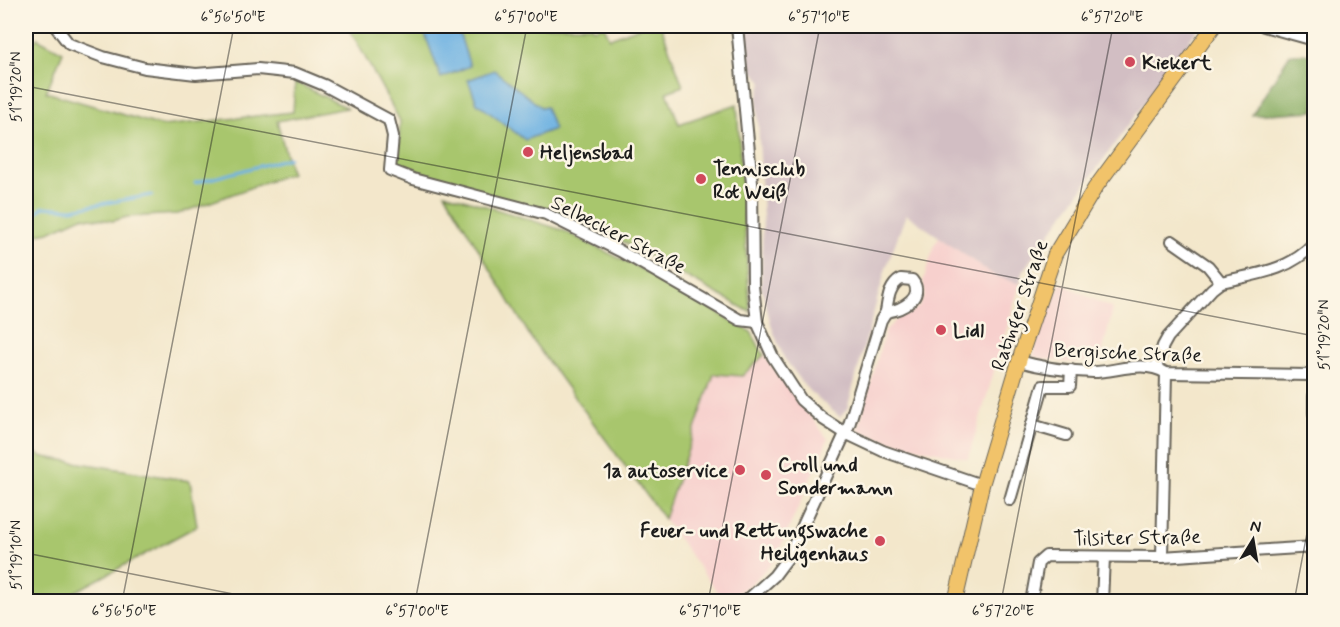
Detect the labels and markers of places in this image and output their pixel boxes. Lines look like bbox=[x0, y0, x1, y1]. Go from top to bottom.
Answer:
place label: Kiekert bbox=[1142, 50, 1213, 77]
marker: Kiekert bbox=[1123, 55, 1137, 69]
place label: Heljensbad bbox=[540, 140, 633, 167]
marker: Heljensbad bbox=[521, 145, 535, 159]
place label: Tennisclub Rot Weiß bbox=[713, 156, 805, 206]
marker: Tennisclub Rot Weiß bbox=[694, 172, 708, 186]
place label: Lidl bbox=[953, 318, 984, 345]
marker: Lidl bbox=[934, 323, 948, 337]
place label: Croll und Sondermann bbox=[778, 452, 893, 502]
place label: 1a autoservice bbox=[603, 458, 728, 485]
marker: 1a autoservice bbox=[733, 463, 747, 477]
marker: Croll und Sondermann bbox=[759, 468, 773, 482]
place label: Feuer- und Rettungswache Heiligenhaus bbox=[640, 518, 868, 568]
marker: Feuer- und Rettungswache Heiligenhaus bbox=[873, 534, 887, 548]

